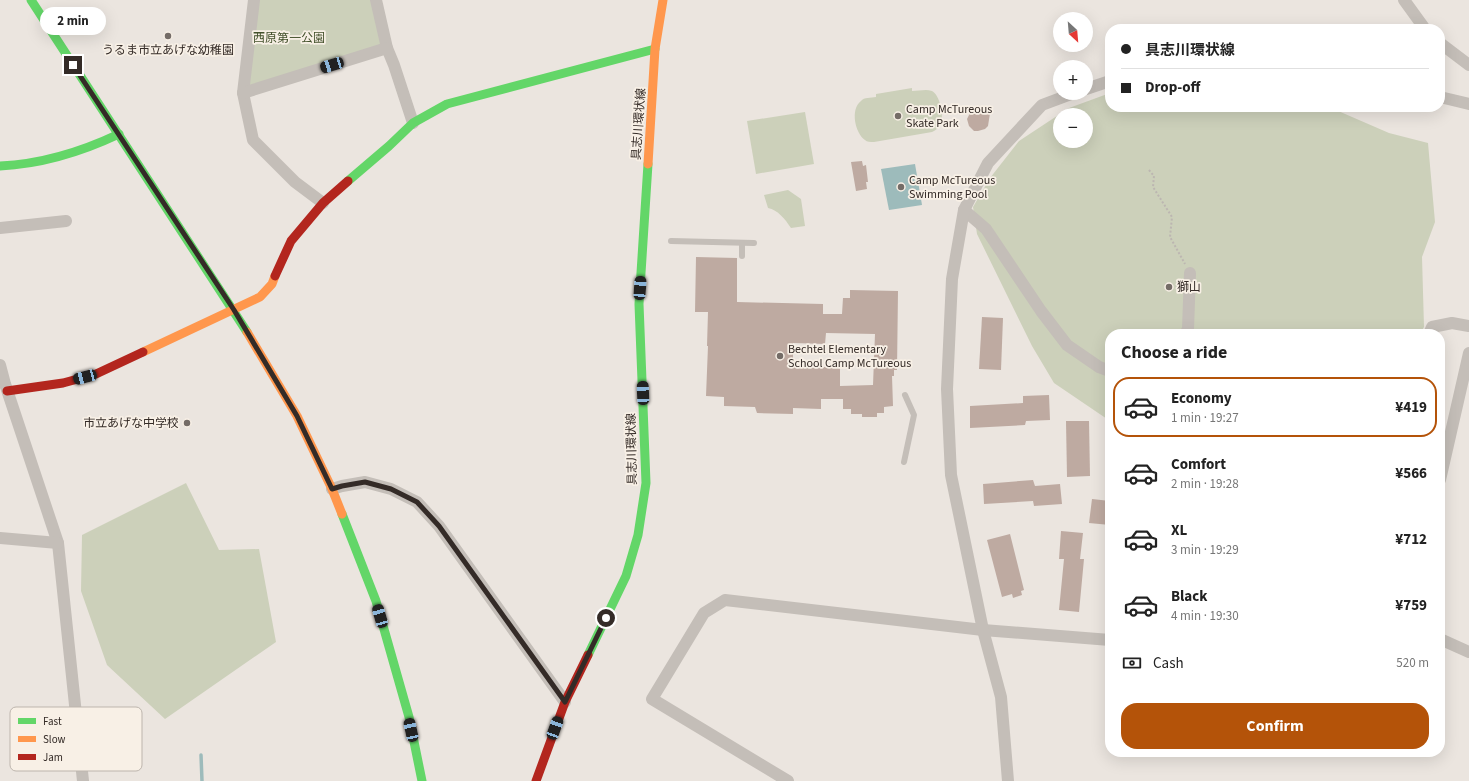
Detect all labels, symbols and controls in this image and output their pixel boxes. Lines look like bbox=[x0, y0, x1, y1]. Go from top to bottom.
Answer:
callout: 2 min bbox=[40, 7, 106, 35]
text: 2 min bbox=[57, 12, 89, 30]
north arrow bbox=[1053, 12, 1093, 52]
map controls bbox=[1053, 12, 1093, 148]
park label: 西原第一公園 bbox=[253, 30, 325, 47]
marker: うるま市立あげな幼稚園 bbox=[163, 31, 173, 41]
text: 具志川環状線 bbox=[1145, 40, 1235, 61]
place label: うるま市立あげな幼稚園 bbox=[102, 42, 234, 59]
route end bbox=[64, 56, 82, 74]
car bbox=[319, 56, 345, 74]
button: + bbox=[1053, 60, 1093, 100]
text: Drop-off bbox=[1145, 77, 1200, 98]
street label: 具志川環状線 bbox=[628, 87, 650, 161]
place label: Camp McTureous Skate Park bbox=[906, 101, 992, 132]
button: − bbox=[1053, 108, 1093, 148]
marker: Camp McTureous Skate Park bbox=[893, 111, 903, 121]
place label: Camp McTureous Swimming Pool bbox=[909, 172, 995, 203]
marker: Camp McTureous Swimming Pool bbox=[896, 182, 906, 192]
car bbox=[633, 276, 647, 300]
place label: 獅山 bbox=[1177, 279, 1201, 296]
marker: 獅山 bbox=[1164, 282, 1174, 292]
text: Choose a ride bbox=[1121, 340, 1227, 365]
place label: Bechtel Elementary School Camp McTureous bbox=[788, 341, 911, 372]
marker: Bechtel Elementary School Camp McTureous bbox=[775, 351, 785, 361]
car bbox=[72, 368, 98, 386]
car bbox=[637, 381, 649, 405]
text: Economy bbox=[1171, 388, 1232, 409]
icon: car bbox=[1123, 389, 1159, 425]
text: ¥419 bbox=[1395, 397, 1427, 418]
text: 1 min · 19:27 bbox=[1171, 409, 1239, 427]
street label: 具志川環状線 bbox=[623, 413, 641, 485]
place label: 市立あげな中学校 bbox=[83, 415, 179, 432]
marker: 市立あげな中学校 bbox=[182, 418, 192, 428]
text: Comfort bbox=[1171, 454, 1226, 475]
icon: car bbox=[1123, 455, 1159, 491]
text: ¥566 bbox=[1395, 463, 1427, 484]
text: 2 min · 19:28 bbox=[1171, 475, 1239, 493]
text: XL bbox=[1171, 520, 1187, 541]
icon: car bbox=[1123, 521, 1159, 557]
text: ¥712 bbox=[1395, 529, 1427, 550]
text: 3 min · 19:29 bbox=[1171, 541, 1239, 559]
text: Black bbox=[1171, 586, 1208, 607]
icon: car bbox=[1123, 587, 1159, 623]
text: ¥759 bbox=[1395, 595, 1427, 616]
car bbox=[371, 603, 389, 629]
text: 4 min · 19:30 bbox=[1171, 607, 1239, 625]
route start bbox=[597, 609, 615, 627]
icon: cash bbox=[1121, 652, 1143, 674]
text: Cash bbox=[1153, 653, 1184, 674]
text: 520 m bbox=[1396, 654, 1429, 672]
button: Confirm bbox=[1121, 703, 1429, 749]
legend bbox=[10, 707, 142, 771]
text: Fast bbox=[43, 714, 62, 729]
car bbox=[545, 715, 565, 741]
car bbox=[403, 717, 419, 743]
text: Slow bbox=[43, 732, 66, 747]
text: Jam bbox=[43, 750, 63, 765]

